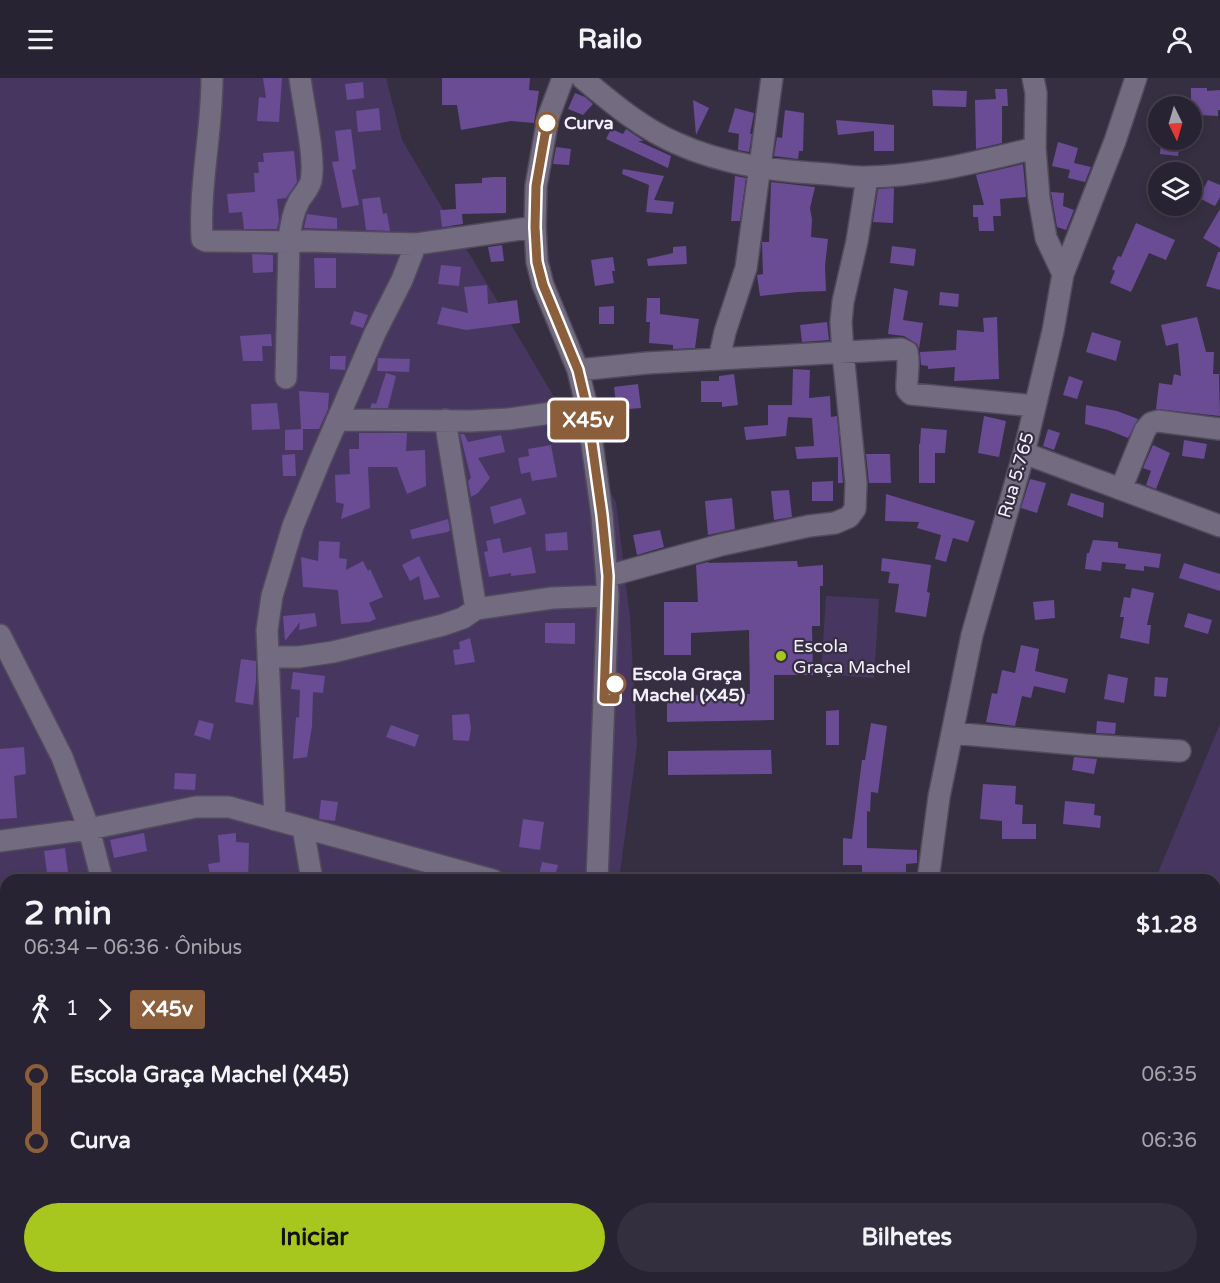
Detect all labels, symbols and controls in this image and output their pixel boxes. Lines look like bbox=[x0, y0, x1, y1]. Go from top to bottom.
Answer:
icon: menu bbox=[24, 23, 57, 56]
text: Railo bbox=[578, 23, 642, 56]
icon: person bbox=[1163, 23, 1196, 56]
north arrow bbox=[1148, 96, 1202, 150]
map controls bbox=[1148, 96, 1202, 216]
marker: Curva bbox=[536, 112, 558, 134]
place label: Curva bbox=[564, 112, 614, 134]
button: layers bbox=[1148, 162, 1202, 216]
line badge: X45v bbox=[546, 400, 630, 440]
text: X45v bbox=[562, 408, 614, 433]
street label: Rua 5.765 bbox=[993, 430, 1039, 520]
place label: Escola Graça Machel bbox=[793, 635, 911, 678]
marker: Escola Graça Machel bbox=[774, 649, 788, 663]
place label: Escola Graça Machel (X45) bbox=[632, 663, 746, 706]
marker: Escola Graça Machel (X45) bbox=[604, 673, 626, 695]
text: 2 min bbox=[24, 894, 112, 933]
text: $1.28 bbox=[1136, 912, 1197, 938]
text: 06:34 – 06:36 · Ônibus bbox=[24, 936, 242, 960]
icon: walk bbox=[24, 993, 57, 1026]
icon: forward bbox=[88, 993, 121, 1026]
text: 1 bbox=[66, 997, 79, 1021]
text: X45v bbox=[142, 997, 193, 1022]
text: Escola Graça Machel (X45) bbox=[70, 1062, 349, 1088]
text: 06:35 bbox=[1142, 1063, 1197, 1087]
text: Curva bbox=[70, 1128, 131, 1154]
text: 06:36 bbox=[1142, 1129, 1197, 1153]
button: Iniciar bbox=[24, 1203, 605, 1272]
button: Bilhetes bbox=[617, 1203, 1197, 1272]

